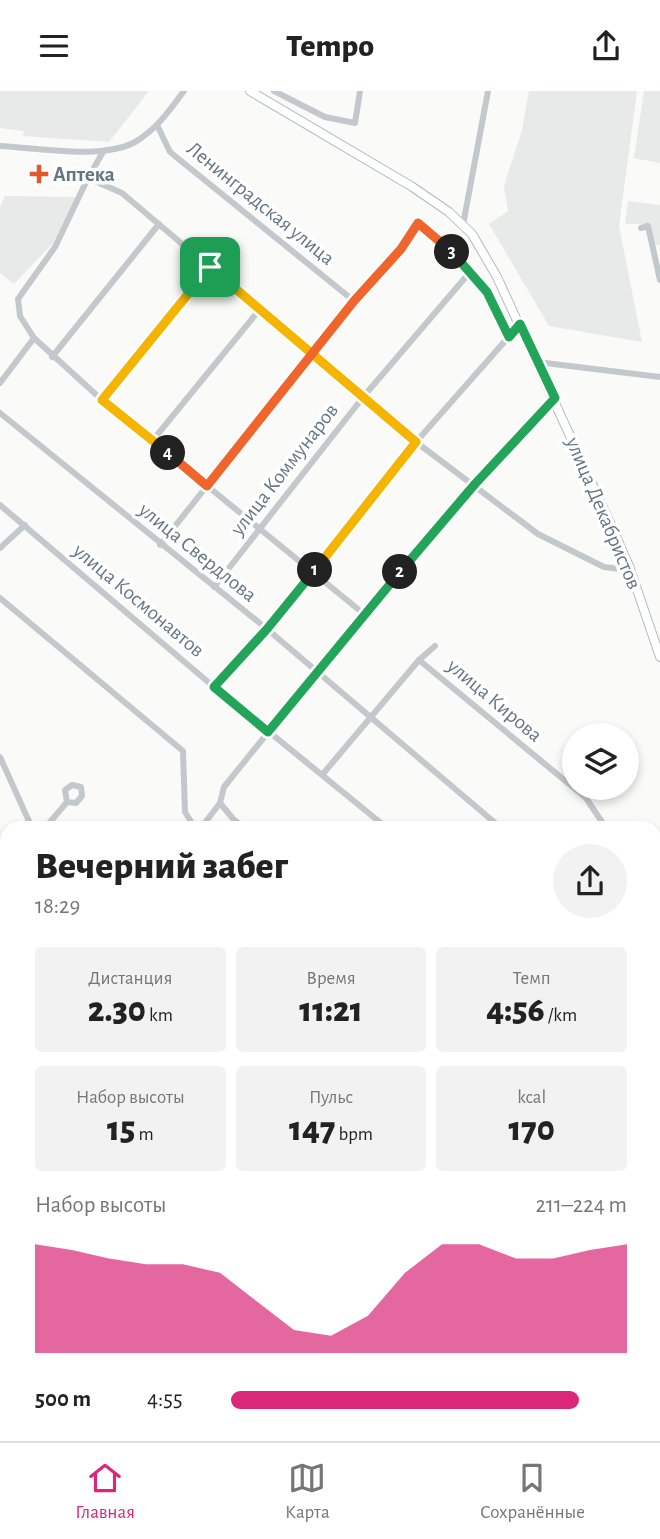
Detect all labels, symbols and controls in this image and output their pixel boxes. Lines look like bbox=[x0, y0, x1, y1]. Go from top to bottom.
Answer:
icon: menu bbox=[35, 27, 73, 65]
icon: share bbox=[587, 27, 625, 65]
text: Tempo bbox=[286, 30, 374, 62]
street label: Ленинградская улица bbox=[183, 138, 339, 269]
place label: Аптека bbox=[53, 164, 115, 185]
marker: Аптека bbox=[31, 166, 47, 182]
pin: 3 bbox=[434, 235, 470, 269]
pin bbox=[180, 237, 240, 297]
text: 3 bbox=[447, 242, 456, 261]
icon: arrive bbox=[191, 248, 229, 286]
street label: улица Коммунаров bbox=[226, 400, 342, 540]
street label: улица Декабристов bbox=[562, 433, 645, 592]
pin: 4 bbox=[150, 435, 186, 471]
text: 4 bbox=[163, 443, 172, 462]
street label: улица Свердлова bbox=[134, 498, 261, 606]
street label: улица Космонавтов bbox=[68, 539, 208, 661]
pin: 1 bbox=[298, 553, 332, 587]
pin: 2 bbox=[382, 554, 418, 589]
text: 1 bbox=[311, 560, 318, 579]
text: 2 bbox=[395, 562, 404, 581]
street label: улица Кирова bbox=[443, 654, 546, 746]
map controls bbox=[562, 723, 639, 800]
button: layers bbox=[562, 723, 639, 800]
button: share bbox=[553, 844, 627, 918]
text: Вечерний забег bbox=[35, 848, 288, 886]
text: 18:29 bbox=[35, 895, 80, 918]
text: Дистанция bbox=[88, 969, 172, 988]
text: Время bbox=[306, 969, 356, 988]
text: Темп bbox=[513, 969, 551, 988]
text: 2.30 bbox=[88, 993, 146, 1028]
text: 11:21 bbox=[299, 993, 363, 1028]
text: 4:56 bbox=[486, 993, 545, 1028]
text: km bbox=[146, 1006, 173, 1025]
text: /km bbox=[545, 1006, 577, 1025]
text: Набор высоты bbox=[76, 1088, 185, 1107]
text: Пульс bbox=[309, 1088, 353, 1107]
text: kcal bbox=[517, 1088, 546, 1107]
text: 15 bbox=[107, 1112, 135, 1147]
text: 147 bbox=[289, 1112, 335, 1147]
text: 170 bbox=[508, 1112, 555, 1147]
text: m bbox=[135, 1125, 154, 1144]
text: bpm bbox=[335, 1125, 373, 1144]
text: Набор высоты bbox=[35, 1194, 167, 1217]
text: 211–224 m bbox=[536, 1194, 627, 1217]
text: 500 m bbox=[35, 1388, 91, 1411]
text: 4:55 bbox=[147, 1388, 183, 1411]
tab: Главная bbox=[75, 1459, 135, 1524]
tab: Карта bbox=[285, 1459, 330, 1524]
tab: Сохранённые bbox=[480, 1459, 585, 1524]

